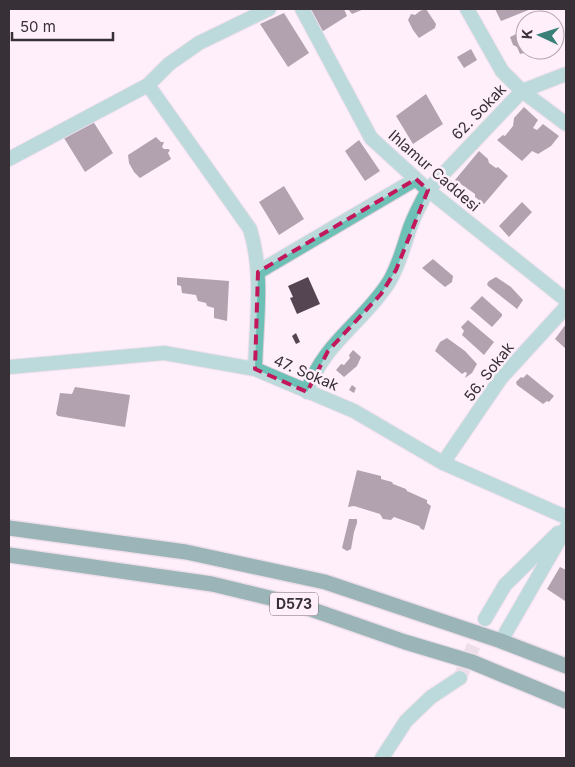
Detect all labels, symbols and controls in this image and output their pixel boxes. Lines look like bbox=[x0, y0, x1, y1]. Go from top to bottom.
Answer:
scale bar bbox=[12, 10, 114, 42]
north arrow bbox=[515, 10, 565, 60]
text: 50 m bbox=[20, 17, 56, 36]
text: K bbox=[518, 28, 535, 40]
street label: 62. Sokak bbox=[447, 79, 510, 144]
street label: Ihlamur Caddesi bbox=[385, 126, 484, 215]
street label: 56. Sokak bbox=[460, 338, 518, 405]
street label: 47. Sokak bbox=[271, 350, 342, 395]
road number: D573 bbox=[270, 592, 318, 616]

